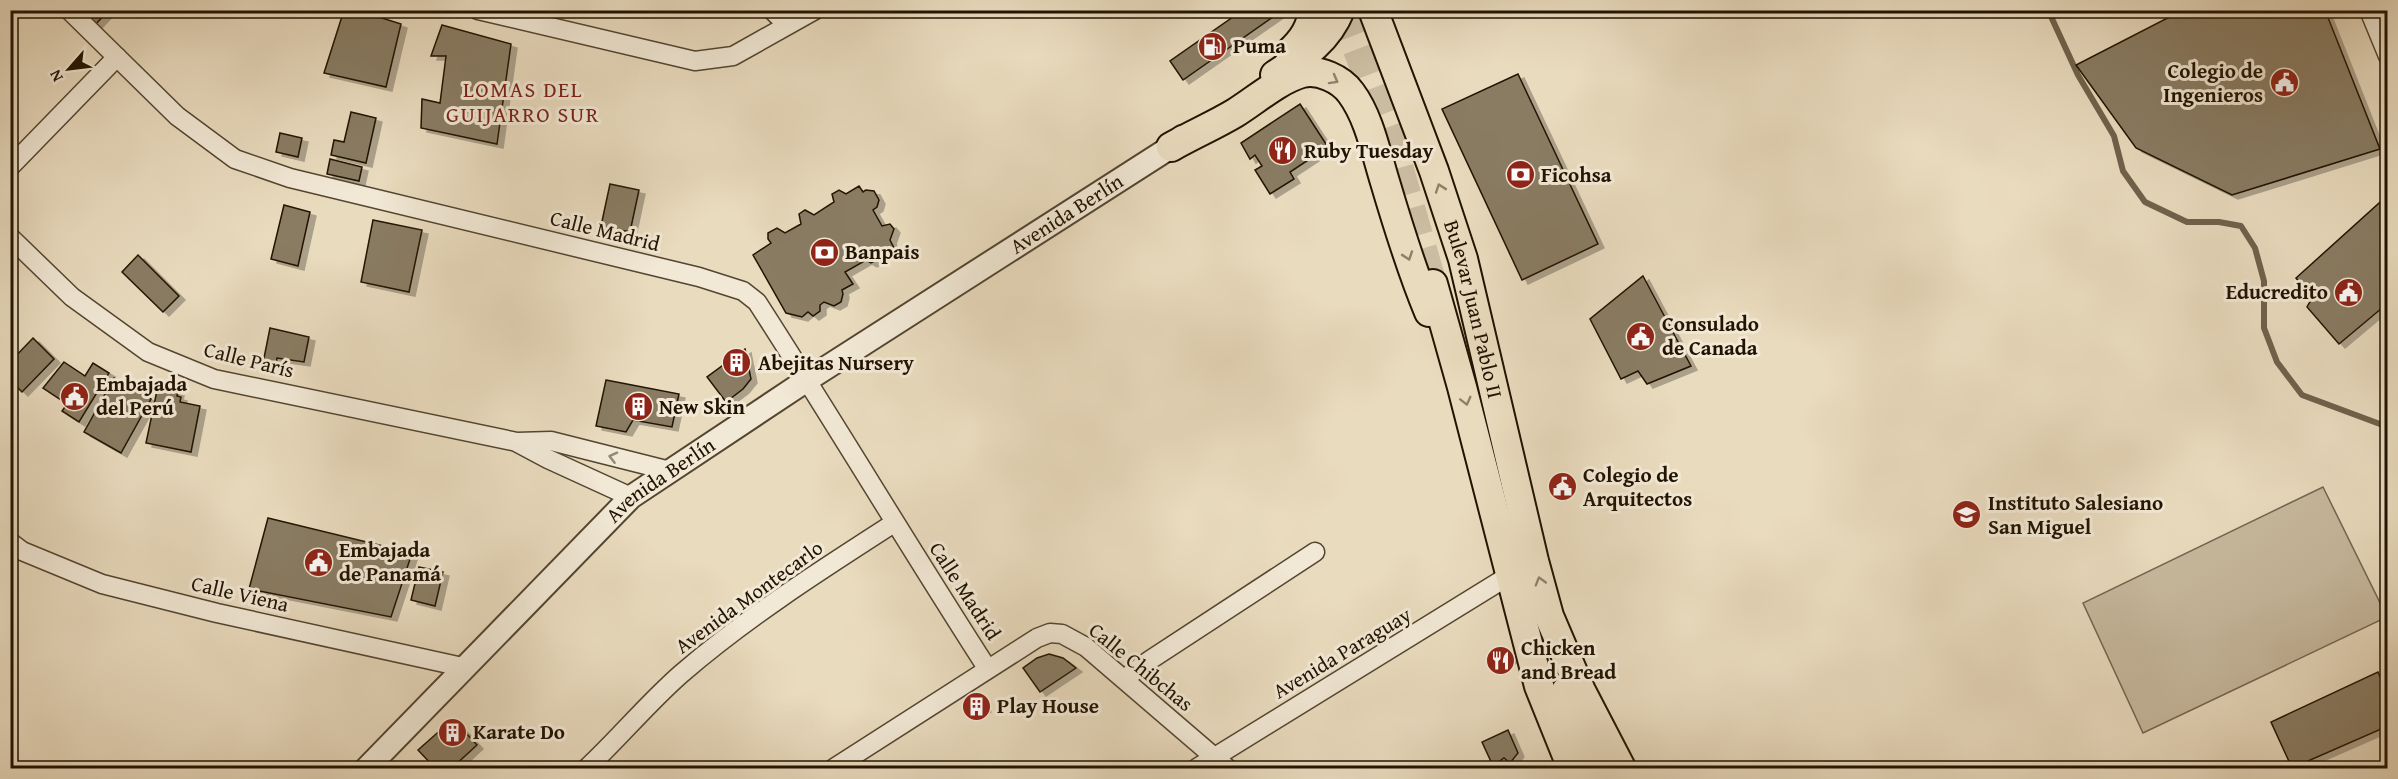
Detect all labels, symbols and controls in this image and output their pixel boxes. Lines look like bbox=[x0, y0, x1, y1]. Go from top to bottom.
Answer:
fuel station icon: Puma bbox=[1196, 30, 1228, 62]
place label: Puma bbox=[1233, 30, 1286, 61]
north arrow bbox=[39, 39, 99, 99]
place label: Colegio de Ingenieros bbox=[2163, 55, 2263, 110]
text: N bbox=[43, 65, 69, 86]
public building icon: Colegio de Ingenieros bbox=[2268, 67, 2300, 99]
district label: LOMAS DEL GUIJARRO SUR bbox=[446, 73, 600, 130]
one-way arrow bbox=[1328, 73, 1338, 84]
restaurant icon: Ruby Tuesday bbox=[1267, 135, 1299, 167]
place label: Ruby Tuesday bbox=[1304, 135, 1434, 166]
bank icon: Ficohsa bbox=[1504, 159, 1536, 191]
place label: Ficohsa bbox=[1541, 159, 1612, 190]
street label: Avenida Berlín bbox=[1004, 165, 1129, 261]
one-way arrow bbox=[1434, 183, 1447, 194]
street label: Calle Madrid bbox=[547, 202, 664, 259]
street label: Bulevar Juan Pablo II bbox=[1436, 216, 1511, 401]
bank icon: Banpais bbox=[808, 236, 840, 268]
place label: Banpais bbox=[845, 236, 919, 267]
one-way arrow bbox=[1400, 250, 1413, 261]
place label: Educredito bbox=[2226, 276, 2328, 307]
public building icon: Educredito bbox=[2333, 276, 2365, 308]
place label: Consulado de Canada bbox=[1662, 308, 1759, 363]
public building icon: Consulado de Canada bbox=[1625, 320, 1657, 352]
street label: Calle París bbox=[201, 333, 297, 386]
building icon: Abejitas Nursery bbox=[721, 347, 753, 379]
place label: Abejitas Nursery bbox=[758, 347, 914, 378]
place label: Embajada del Perú bbox=[96, 368, 188, 423]
public building icon: Embajada del Perú bbox=[59, 380, 91, 412]
building icon: New Skin bbox=[622, 391, 654, 423]
place label: New Skin bbox=[659, 391, 746, 422]
one-way arrow bbox=[1458, 395, 1471, 405]
street label: Avenida Berlín bbox=[598, 429, 721, 530]
one-way arrow bbox=[608, 451, 618, 464]
place label: Colegio de Arquitectos bbox=[1583, 459, 1692, 514]
public building icon: Colegio de Arquitectos bbox=[1546, 471, 1578, 503]
place label: Instituto Salesiano San Miguel bbox=[1988, 487, 2163, 542]
school or university icon: Instituto Salesiano San Miguel bbox=[1951, 499, 1983, 531]
street label: Avenida Montecarlo bbox=[668, 532, 829, 661]
place label: Embajada de Panamá bbox=[339, 534, 441, 589]
street label: Calle Madrid bbox=[922, 535, 1009, 647]
public building icon: Embajada de Panamá bbox=[302, 546, 334, 578]
street label: Calle Viena bbox=[188, 567, 292, 620]
one-way arrow bbox=[1534, 576, 1547, 586]
street label: Avenida Paraguay bbox=[1267, 599, 1417, 706]
street label: Calle Chibchas bbox=[1082, 615, 1200, 719]
place label: Chicken and Bread bbox=[1521, 632, 1616, 687]
restaurant icon: Chicken and Bread bbox=[1484, 644, 1516, 676]
building icon: Play House bbox=[960, 690, 992, 722]
place label: Play House bbox=[997, 690, 1099, 721]
building icon: Karate Do bbox=[436, 716, 468, 748]
place label: Karate Do bbox=[473, 716, 565, 747]

